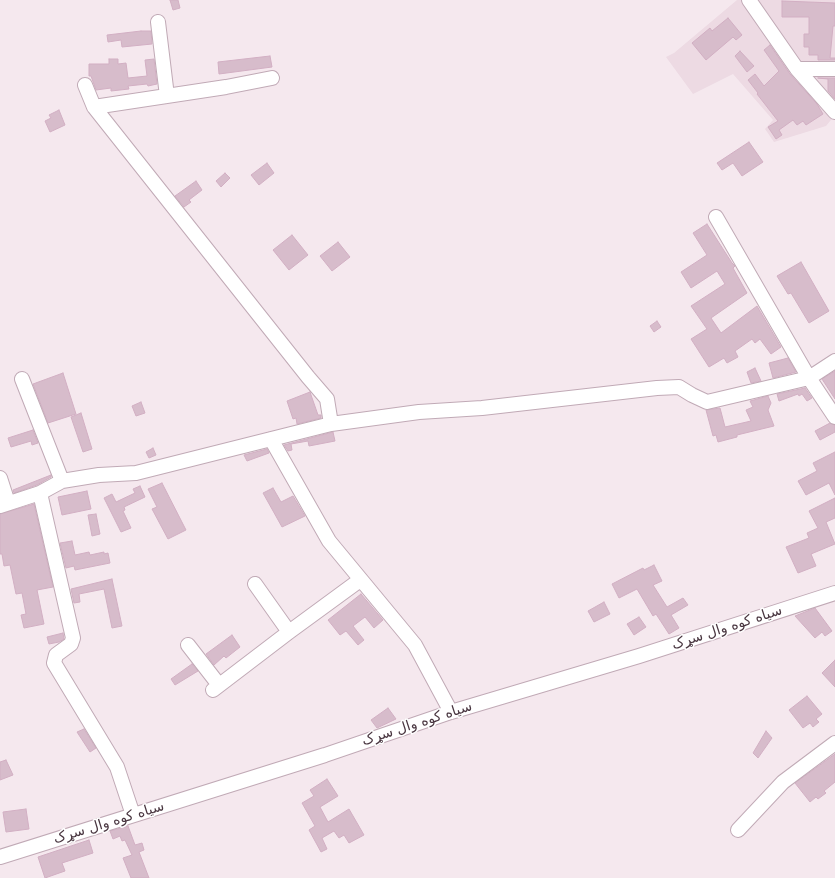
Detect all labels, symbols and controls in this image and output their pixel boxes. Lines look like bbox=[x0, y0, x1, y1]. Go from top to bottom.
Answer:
street label: سیاه کوه وال سړک bbox=[670, 602, 784, 654]
street label: سیاه کوه وال سړک bbox=[360, 698, 474, 750]
street label: سیاه کوه وال سړک bbox=[52, 798, 166, 848]

